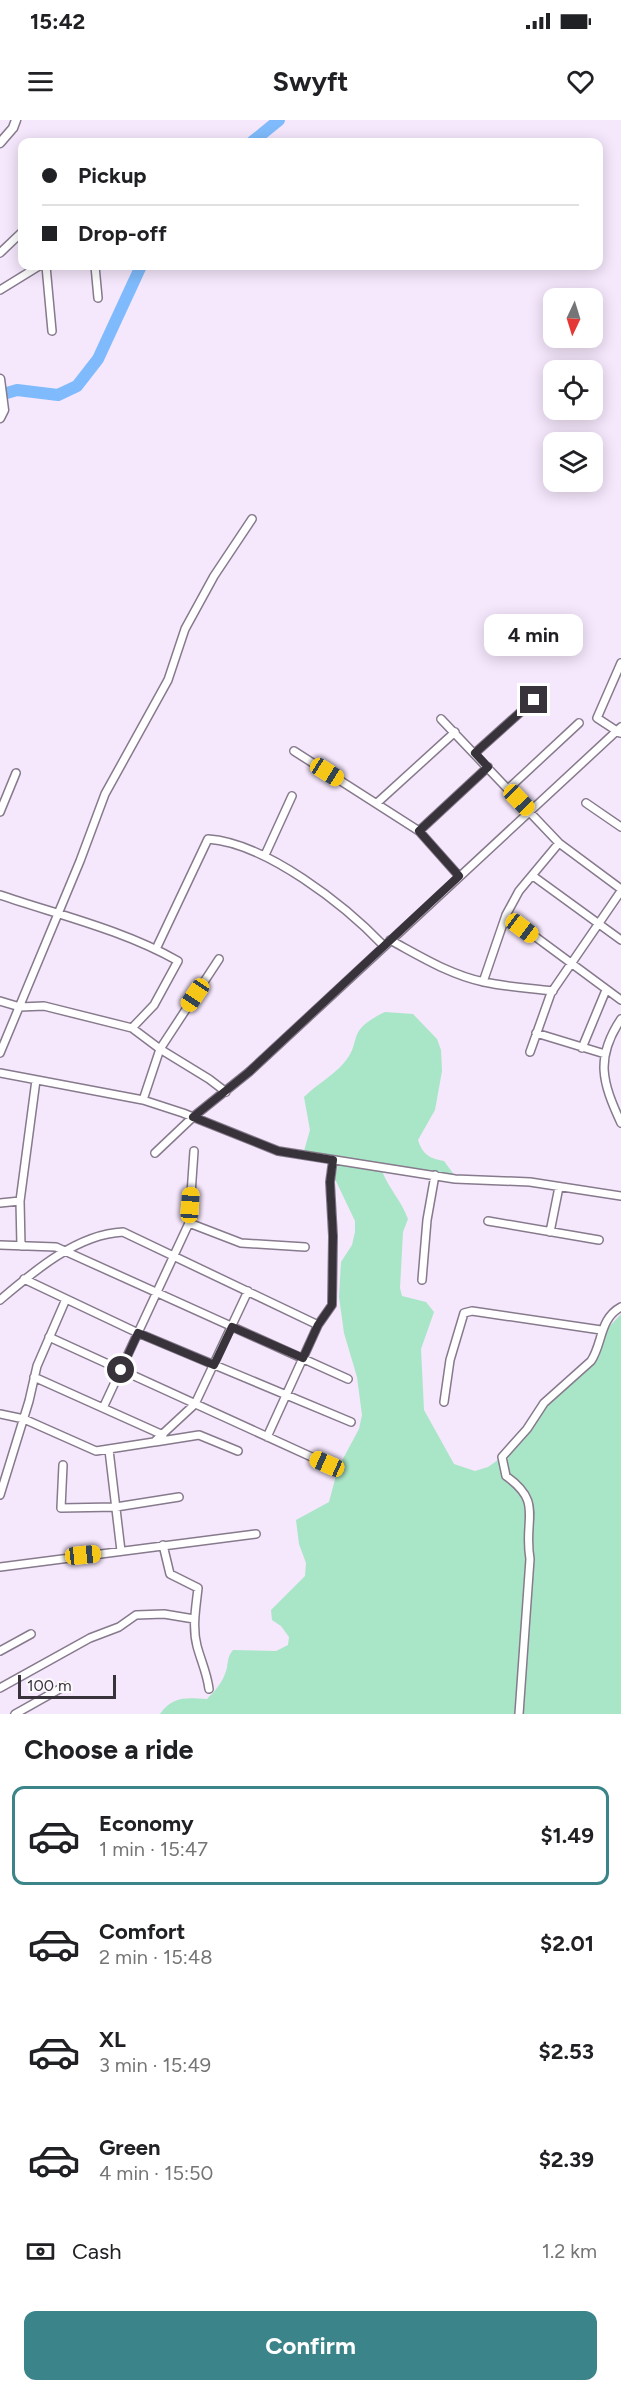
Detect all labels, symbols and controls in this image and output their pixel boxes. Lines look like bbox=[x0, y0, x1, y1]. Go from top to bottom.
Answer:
text: 15:42 bbox=[30, 8, 85, 35]
icon: menu bbox=[24, 65, 57, 98]
text: Swyft bbox=[273, 65, 348, 98]
icon: heart bbox=[564, 65, 597, 98]
text: Pickup bbox=[78, 162, 147, 189]
text: Drop-off bbox=[78, 220, 167, 247]
north arrow bbox=[543, 288, 603, 348]
map controls bbox=[543, 288, 603, 492]
button: locate bbox=[543, 360, 603, 420]
button: layers bbox=[543, 432, 603, 492]
callout: 4 min bbox=[484, 613, 584, 655]
text: 4 min bbox=[508, 623, 559, 647]
route end bbox=[520, 686, 547, 713]
car bbox=[307, 755, 347, 789]
car bbox=[500, 781, 538, 819]
car bbox=[502, 910, 542, 946]
car bbox=[177, 975, 213, 1015]
car bbox=[180, 1186, 200, 1224]
route start bbox=[107, 1356, 134, 1383]
car bbox=[307, 1448, 347, 1480]
car bbox=[64, 1544, 102, 1566]
scale bar bbox=[18, 1672, 116, 1700]
text: 100 m bbox=[27, 1676, 72, 1695]
text: Choose a ride bbox=[24, 1733, 193, 1766]
icon: car bbox=[27, 1809, 81, 1863]
text: Economy bbox=[99, 1810, 194, 1837]
text: $1.49 bbox=[540, 1822, 594, 1849]
text: 1 min · 15:47 bbox=[99, 1837, 208, 1861]
icon: car bbox=[27, 1917, 81, 1971]
text: Comfort bbox=[99, 1918, 185, 1945]
text: $2.01 bbox=[540, 1930, 594, 1957]
text: 2 min · 15:48 bbox=[99, 1945, 212, 1969]
icon: car bbox=[27, 2025, 81, 2079]
text: XL bbox=[99, 2026, 126, 2053]
text: $2.53 bbox=[539, 2038, 594, 2065]
text: 3 min · 15:49 bbox=[99, 2053, 211, 2077]
icon: car bbox=[27, 2133, 81, 2187]
text: Green bbox=[99, 2134, 161, 2161]
text: $2.39 bbox=[539, 2146, 594, 2173]
text: 4 min · 15:50 bbox=[99, 2161, 213, 2185]
icon: cash bbox=[24, 2235, 57, 2268]
text: Cash bbox=[72, 2238, 122, 2265]
text: 1.2 km bbox=[542, 2239, 597, 2263]
button: Confirm bbox=[24, 2311, 597, 2380]

